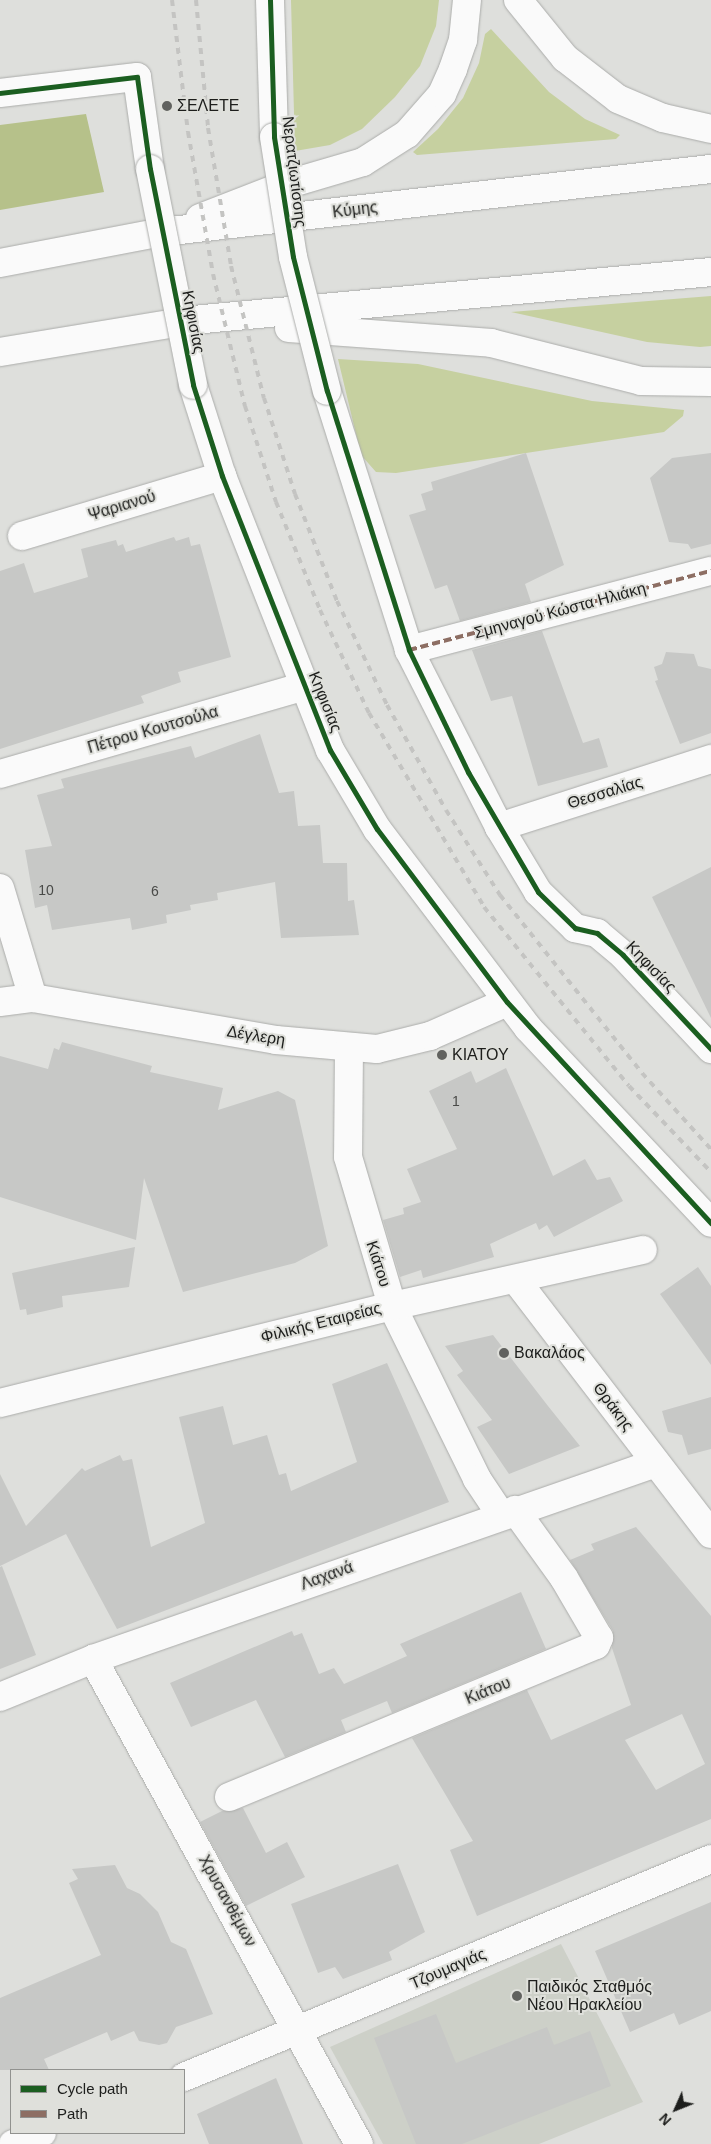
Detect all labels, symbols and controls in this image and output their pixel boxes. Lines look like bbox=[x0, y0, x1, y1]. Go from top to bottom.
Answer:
place label: ΣΕΛΕΤΕ bbox=[177, 96, 239, 116]
marker: ΣΕΛΕΤΕ bbox=[161, 100, 173, 112]
street label: Νερατζιωτίσσης bbox=[278, 115, 310, 229]
street label: Κύμης bbox=[331, 198, 379, 222]
street label: Κηφισίας bbox=[177, 289, 209, 355]
street label: Ψαριανού bbox=[86, 487, 158, 525]
street label: Σμηναγού Κώστα Ηλιάκη bbox=[472, 579, 648, 643]
street label: Κηφισίας bbox=[304, 669, 346, 735]
street label: Πέτρου Κουτσούλα bbox=[85, 702, 221, 758]
street label: Θεσσαλίας bbox=[565, 773, 645, 813]
house number: 10 bbox=[38, 882, 54, 898]
house number: 6 bbox=[151, 883, 159, 899]
street label: Κηφισίας bbox=[622, 937, 680, 997]
street label: Δέγλερη bbox=[225, 1022, 287, 1050]
place label: ΚΙΑΤΟΥ bbox=[452, 1045, 509, 1065]
marker: ΚΙΑΤΟΥ bbox=[436, 1049, 448, 1061]
house number: 1 bbox=[452, 1093, 460, 1109]
street label: Κιάτου bbox=[362, 1239, 394, 1289]
street label: Φιλικής Εταιρείας bbox=[259, 1299, 383, 1347]
place label: Βακαλάος bbox=[514, 1343, 585, 1363]
marker: Βακαλάος bbox=[498, 1347, 510, 1359]
street label: Θράκης bbox=[589, 1379, 637, 1435]
street label: Λαχανά bbox=[298, 1558, 356, 1594]
street label: Κιάτου bbox=[463, 1673, 513, 1709]
street label: Χρυσανθέμων bbox=[194, 1852, 260, 1950]
street label: Τζουμαγιάς bbox=[407, 1944, 489, 1994]
place label: Παιδικός Σταθμός Νέου Ηρακλείου bbox=[527, 1977, 652, 2015]
marker: Παιδικός Σταθμός Νέου Ηρακλείου bbox=[511, 1990, 523, 2002]
legend bbox=[10, 2069, 185, 2134]
text: Cycle path bbox=[57, 2080, 128, 2097]
north arrow bbox=[651, 2084, 701, 2134]
text: Path bbox=[57, 2105, 88, 2122]
text: N bbox=[656, 2110, 674, 2129]

